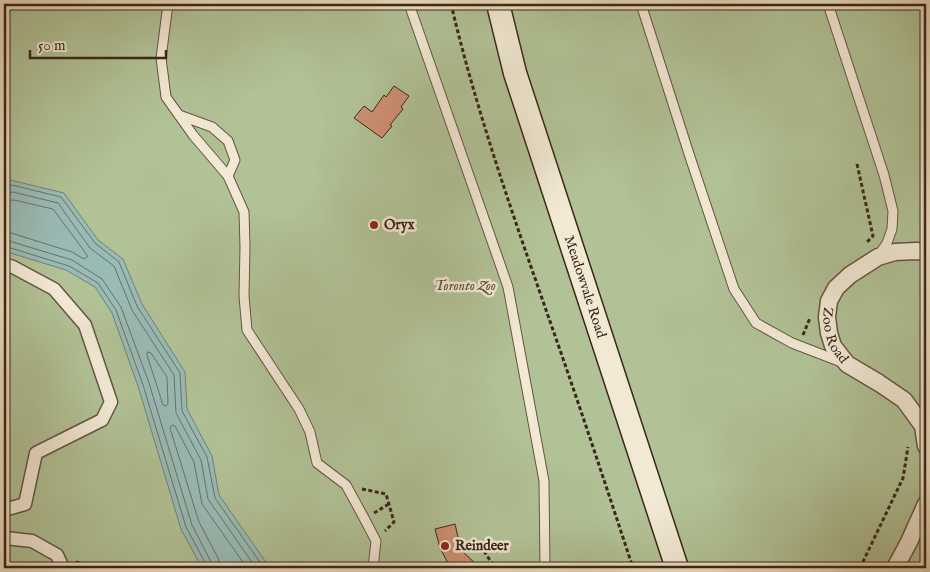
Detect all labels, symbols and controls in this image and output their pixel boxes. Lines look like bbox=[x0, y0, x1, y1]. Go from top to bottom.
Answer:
scale bar bbox=[30, 28, 166, 60]
text: 50 m bbox=[38, 36, 66, 55]
place label: Oryx bbox=[384, 216, 415, 234]
marker: Oryx bbox=[368, 219, 380, 231]
street label: Meadowvale Road bbox=[560, 233, 610, 341]
park label: Toronto Zoo bbox=[434, 277, 496, 296]
street label: Zoo Road bbox=[818, 306, 853, 368]
place label: Reindeer bbox=[455, 537, 510, 555]
marker: Reindeer bbox=[439, 540, 451, 552]

